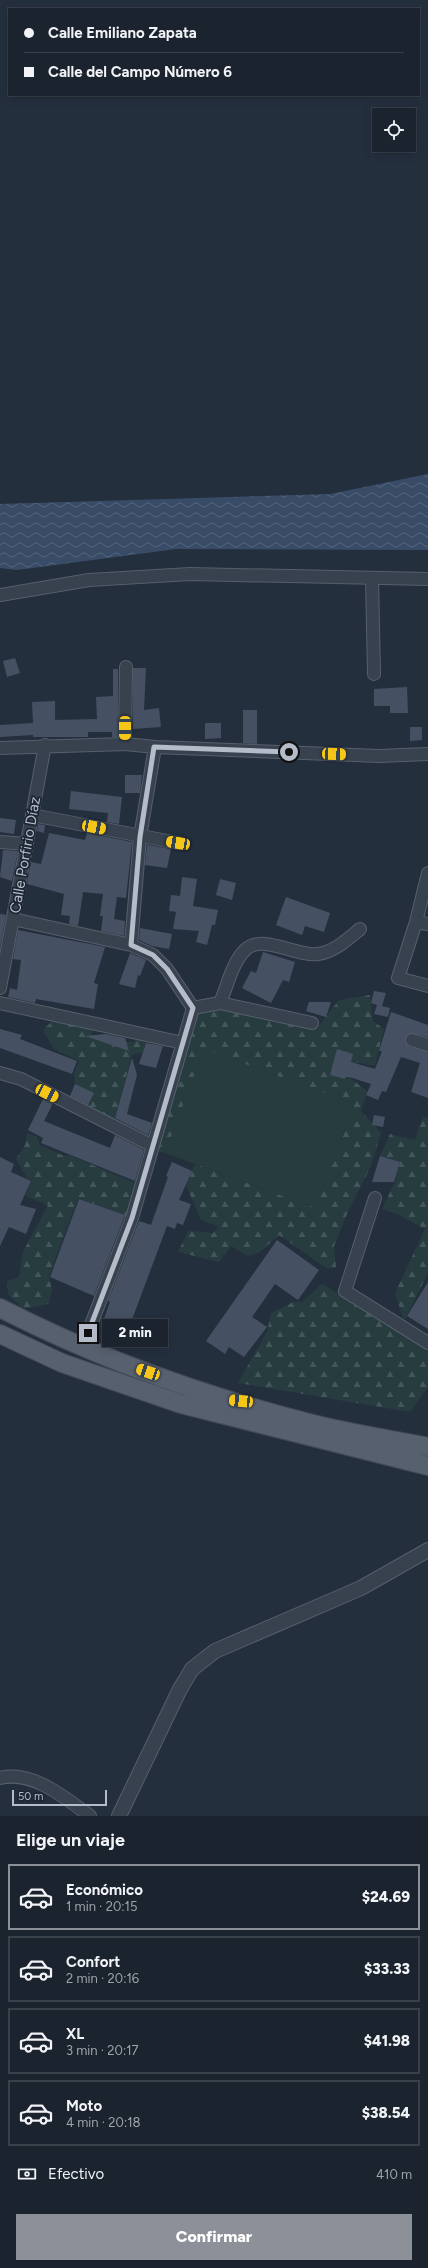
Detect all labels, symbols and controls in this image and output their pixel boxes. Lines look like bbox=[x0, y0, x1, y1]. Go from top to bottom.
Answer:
text: Calle Emiliano Zapata bbox=[48, 24, 197, 42]
text: Calle del Campo Número 6 bbox=[48, 63, 232, 81]
map controls bbox=[372, 108, 416, 152]
button: locate bbox=[372, 108, 416, 152]
car bbox=[119, 716, 131, 740]
route start bbox=[280, 743, 298, 761]
car bbox=[322, 748, 346, 760]
street label: Calle Porfirio Díaz bbox=[6, 795, 44, 915]
car bbox=[81, 819, 107, 835]
car bbox=[165, 835, 191, 851]
car bbox=[34, 1082, 60, 1104]
callout: 2 min bbox=[102, 1319, 168, 1347]
route end bbox=[79, 1324, 97, 1342]
text: 2 min bbox=[118, 1325, 152, 1340]
car bbox=[135, 1362, 161, 1382]
car bbox=[229, 1394, 253, 1408]
scale bar bbox=[12, 1788, 107, 1807]
text: 50 m bbox=[18, 1790, 43, 1803]
text: Elige un viaje bbox=[16, 1829, 125, 1851]
icon: car bbox=[18, 1879, 54, 1915]
text: Económico bbox=[66, 1881, 143, 1899]
text: $24.69 bbox=[362, 1888, 410, 1906]
text: 1 min · 20:15 bbox=[66, 1899, 137, 1914]
icon: car bbox=[18, 1951, 54, 1987]
text: Confort bbox=[66, 1953, 120, 1971]
text: $33.33 bbox=[364, 1960, 410, 1978]
text: 2 min · 20:16 bbox=[66, 1971, 139, 1986]
icon: car bbox=[18, 2023, 54, 2059]
text: XL bbox=[66, 2025, 84, 2043]
text: $41.98 bbox=[364, 2032, 410, 2050]
text: 3 min · 20:17 bbox=[66, 2043, 139, 2058]
icon: car bbox=[18, 2095, 54, 2131]
text: Moto bbox=[66, 2097, 102, 2115]
text: $38.54 bbox=[362, 2104, 410, 2122]
text: 4 min · 20:18 bbox=[66, 2115, 141, 2130]
icon: cash bbox=[16, 2163, 38, 2185]
text: Efectivo bbox=[48, 2165, 104, 2183]
text: 410 m bbox=[376, 2167, 412, 2182]
button: Confirmar bbox=[16, 2214, 412, 2260]

